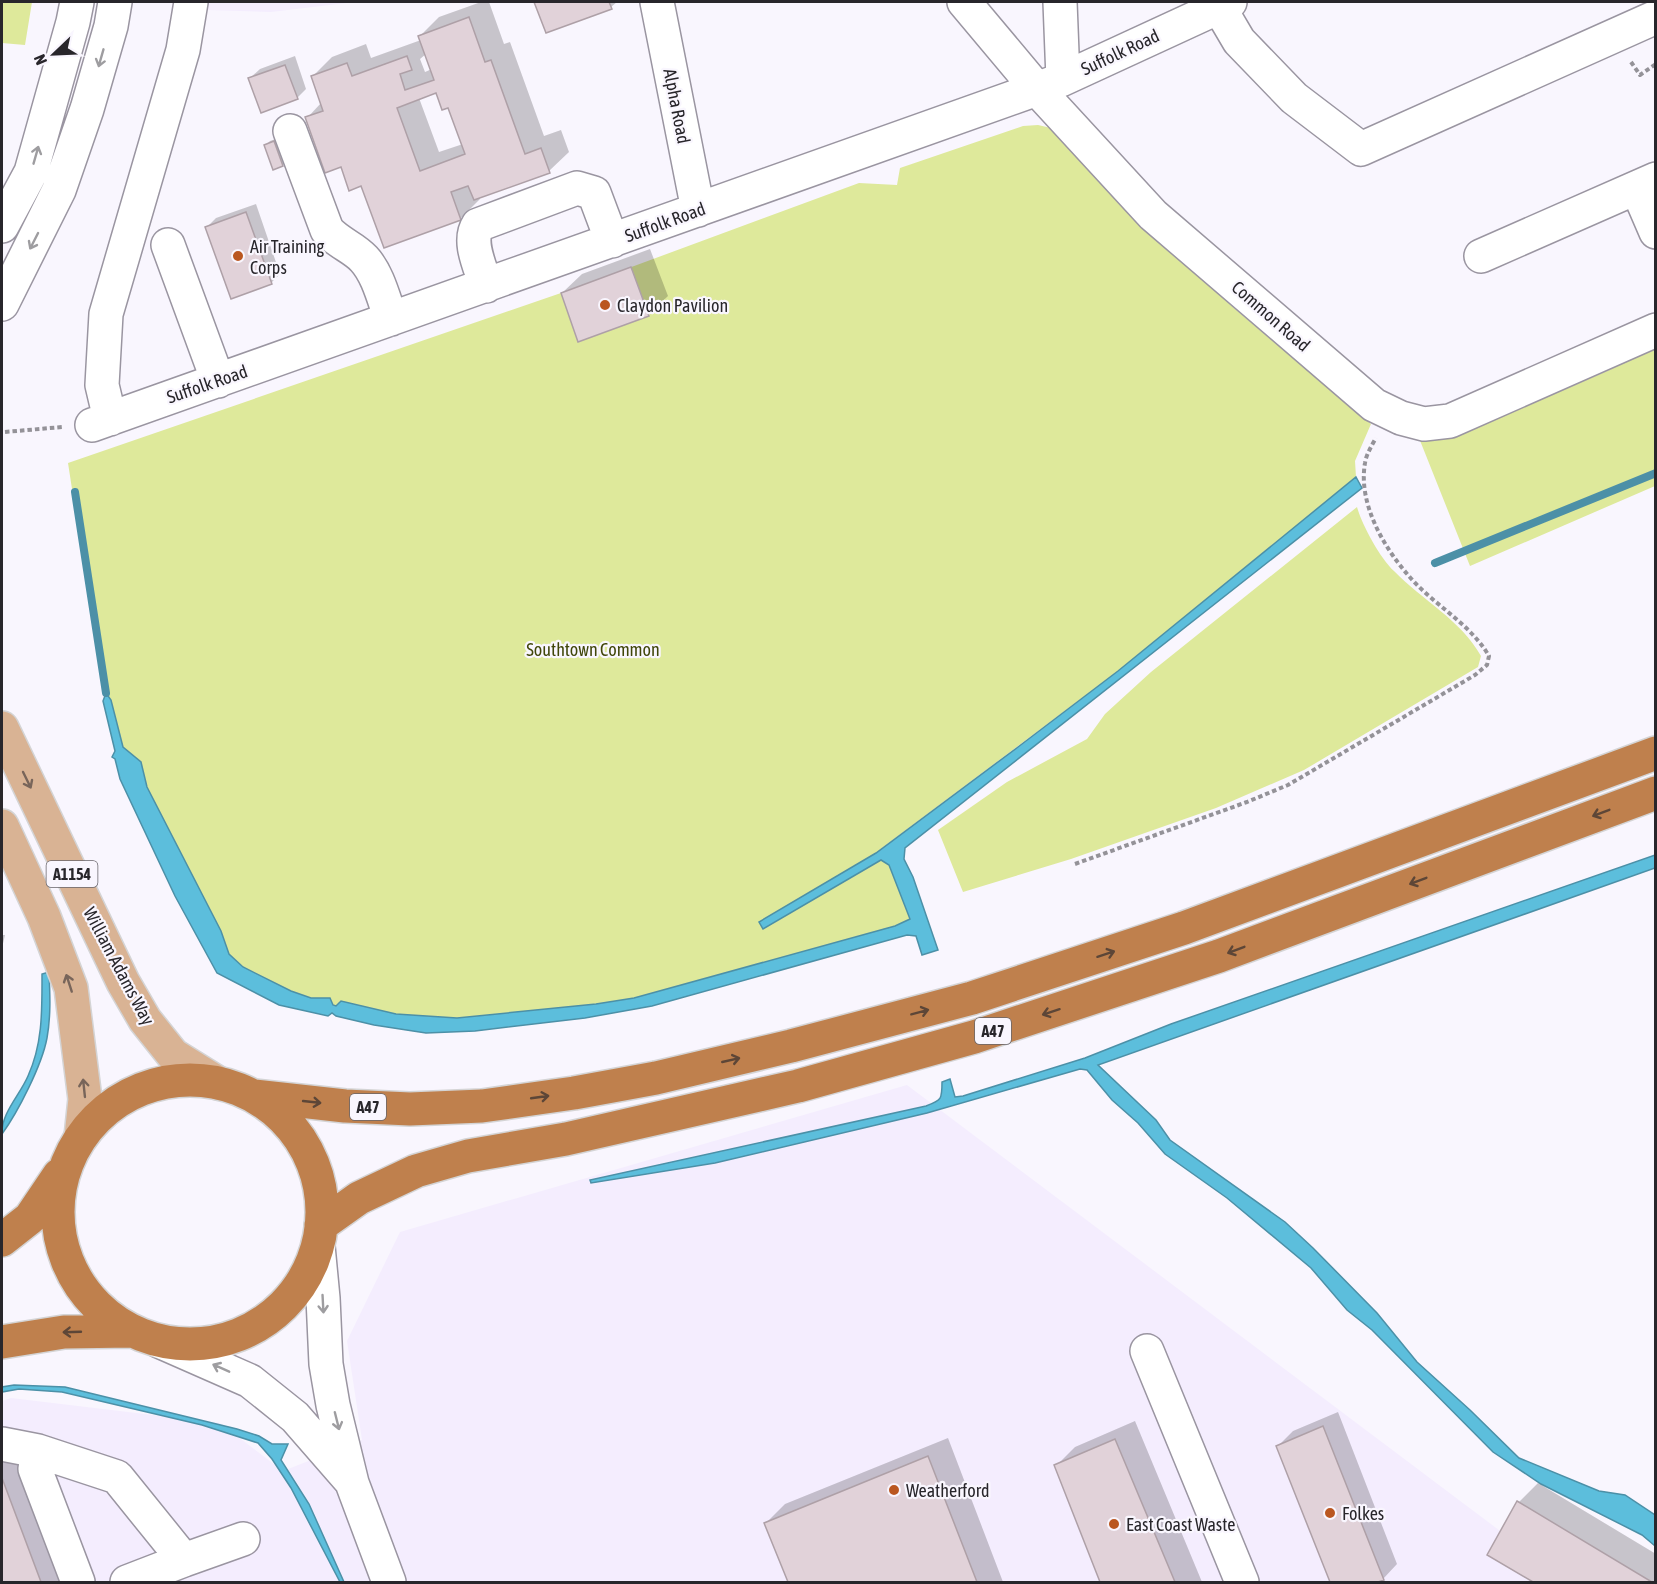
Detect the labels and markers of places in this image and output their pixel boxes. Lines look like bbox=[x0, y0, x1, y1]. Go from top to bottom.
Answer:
place label: Air Training Corps bbox=[250, 236, 325, 278]
marker: Air Training Corps bbox=[231, 249, 245, 263]
place label: Claydon Pavilion bbox=[617, 295, 728, 316]
marker: Claydon Pavilion bbox=[598, 298, 612, 312]
place label: Weatherford bbox=[906, 1480, 990, 1501]
marker: Weatherford bbox=[887, 1483, 901, 1497]
place label: Folkes bbox=[1342, 1503, 1384, 1524]
marker: Folkes bbox=[1323, 1506, 1337, 1520]
place label: East Coast Waste bbox=[1126, 1514, 1235, 1535]
marker: East Coast Waste bbox=[1107, 1517, 1121, 1531]

